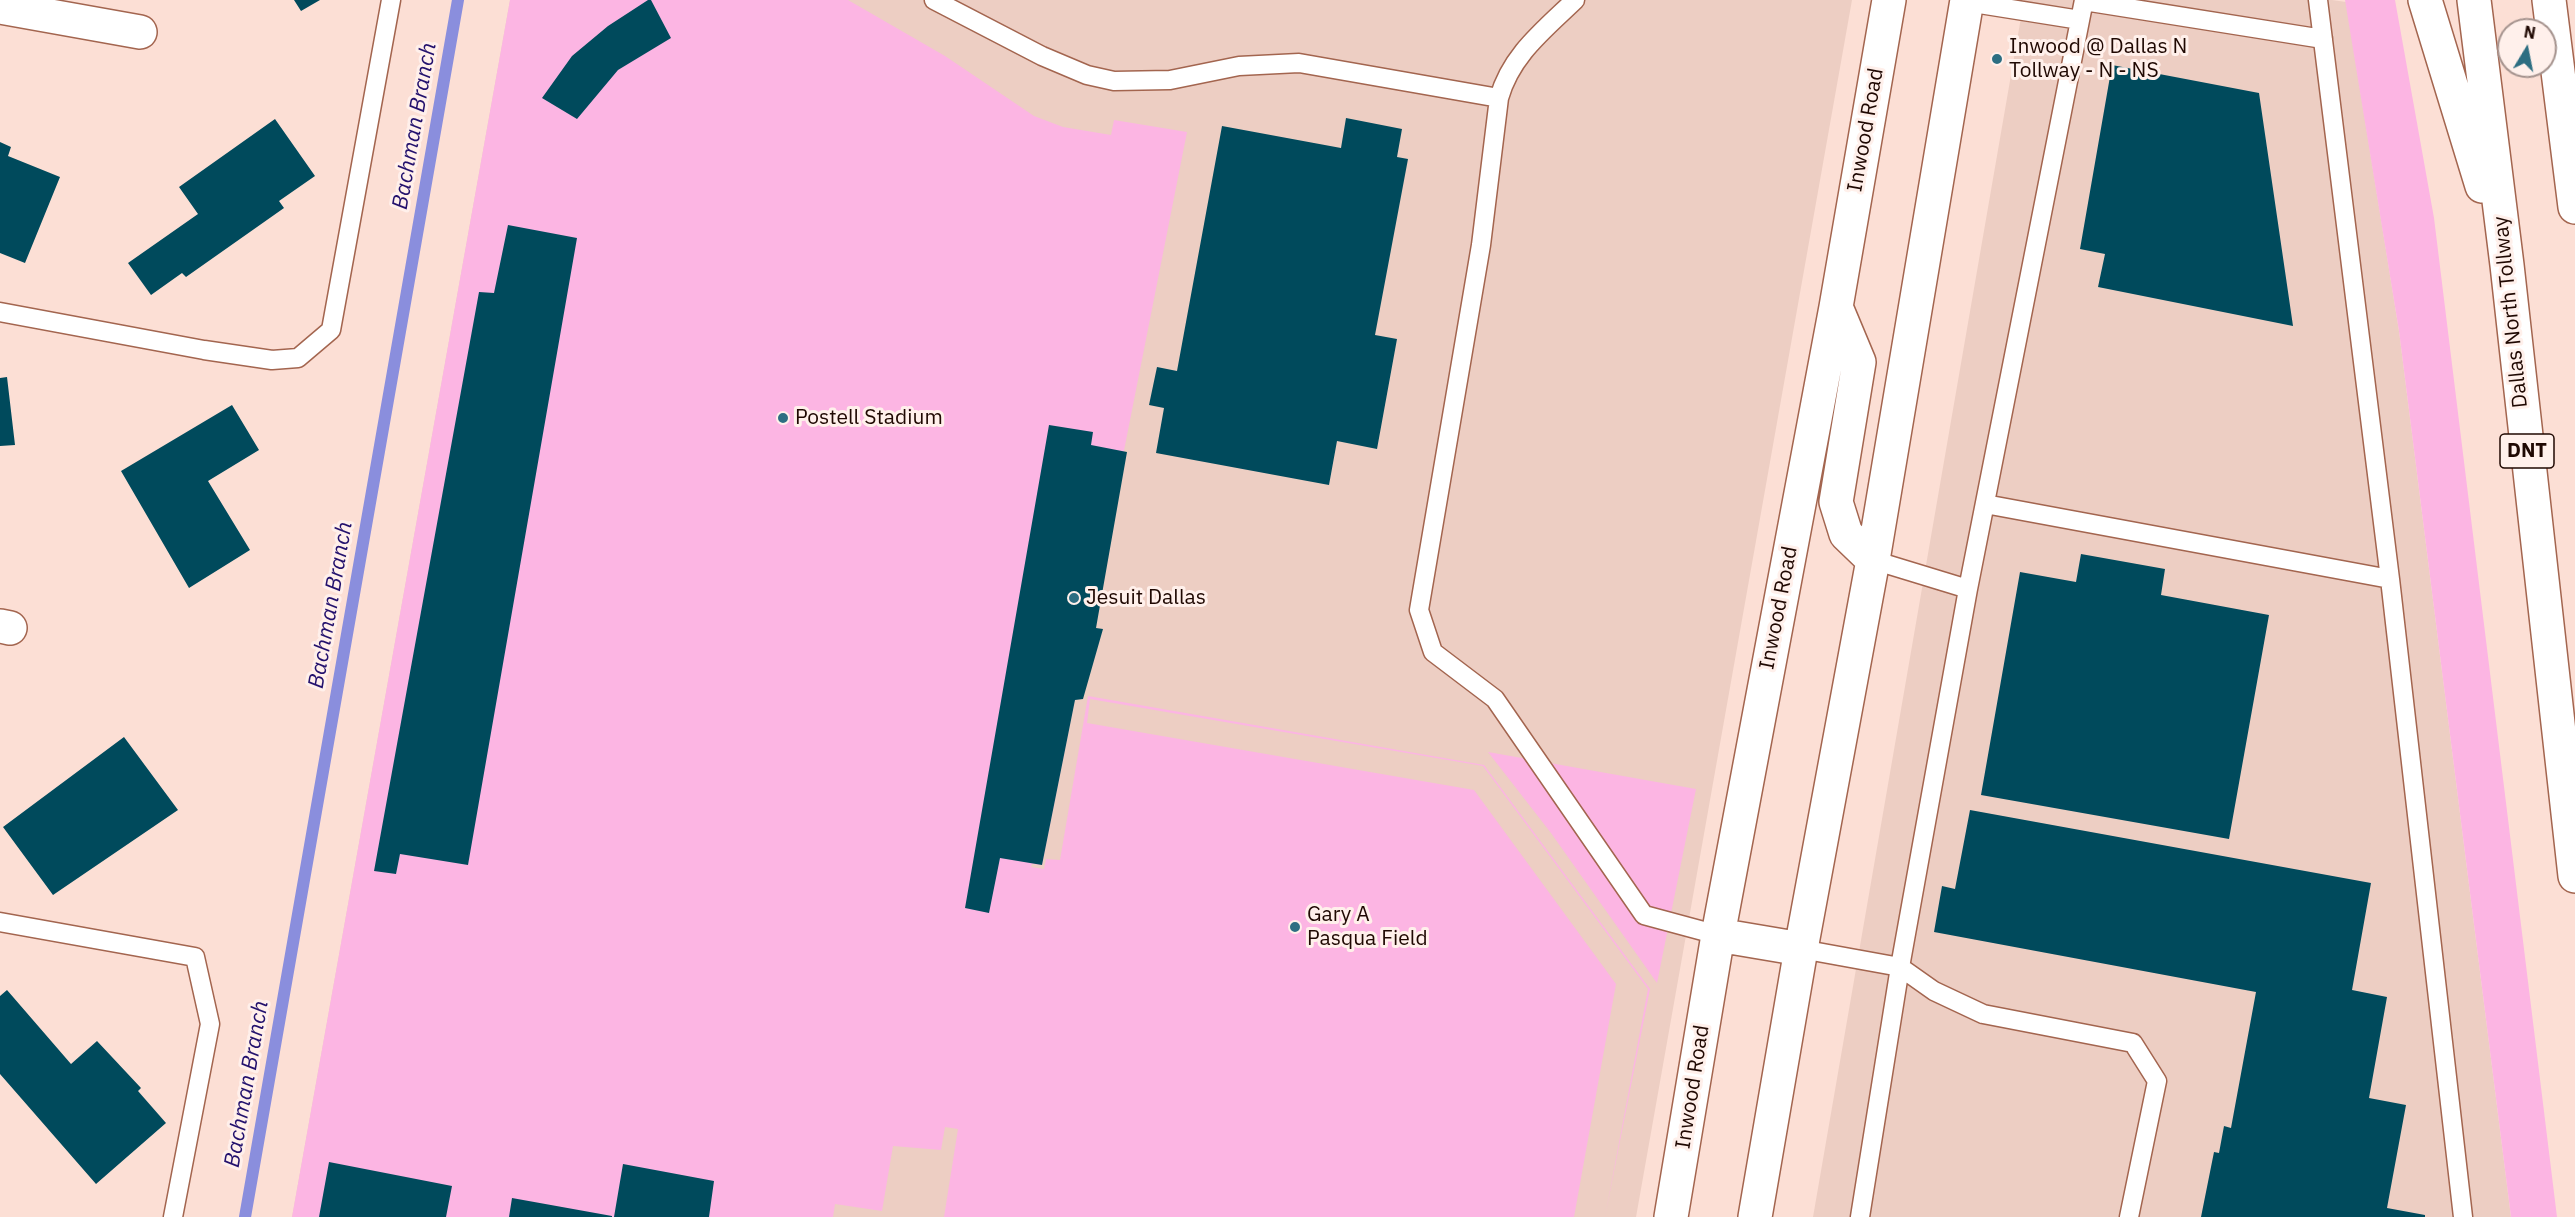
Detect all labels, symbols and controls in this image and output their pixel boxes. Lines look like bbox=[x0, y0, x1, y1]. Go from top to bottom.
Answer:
north arrow bbox=[2497, 18, 2557, 78]
text: N bbox=[2522, 21, 2537, 43]
place label: Inwood @ Dallas N Tollway - N - NS bbox=[2009, 34, 2187, 84]
water label: Bachman Branch bbox=[387, 41, 443, 211]
marker: Inwood @ Dallas N Tollway - N - NS bbox=[1990, 52, 2004, 66]
street label: Inwood Road bbox=[1843, 66, 1889, 194]
street label: Dallas North Tollway bbox=[2488, 215, 2534, 409]
place label: Postell Stadium bbox=[795, 405, 943, 431]
marker: Postell Stadium bbox=[776, 411, 790, 425]
road number: DNT bbox=[2500, 434, 2554, 468]
water label: Bachman Branch bbox=[303, 520, 359, 690]
street label: Inwood Road bbox=[1755, 544, 1803, 672]
place label: Jesuit Dallas bbox=[1086, 585, 1206, 611]
marker: Jesuit Dallas bbox=[1067, 591, 1081, 605]
place label: Gary A Pasqua Field bbox=[1307, 902, 1428, 952]
marker: Gary A Pasqua Field bbox=[1288, 920, 1302, 934]
water label: Bachman Branch bbox=[219, 999, 275, 1169]
street label: Inwood Road bbox=[1671, 1023, 1715, 1151]

